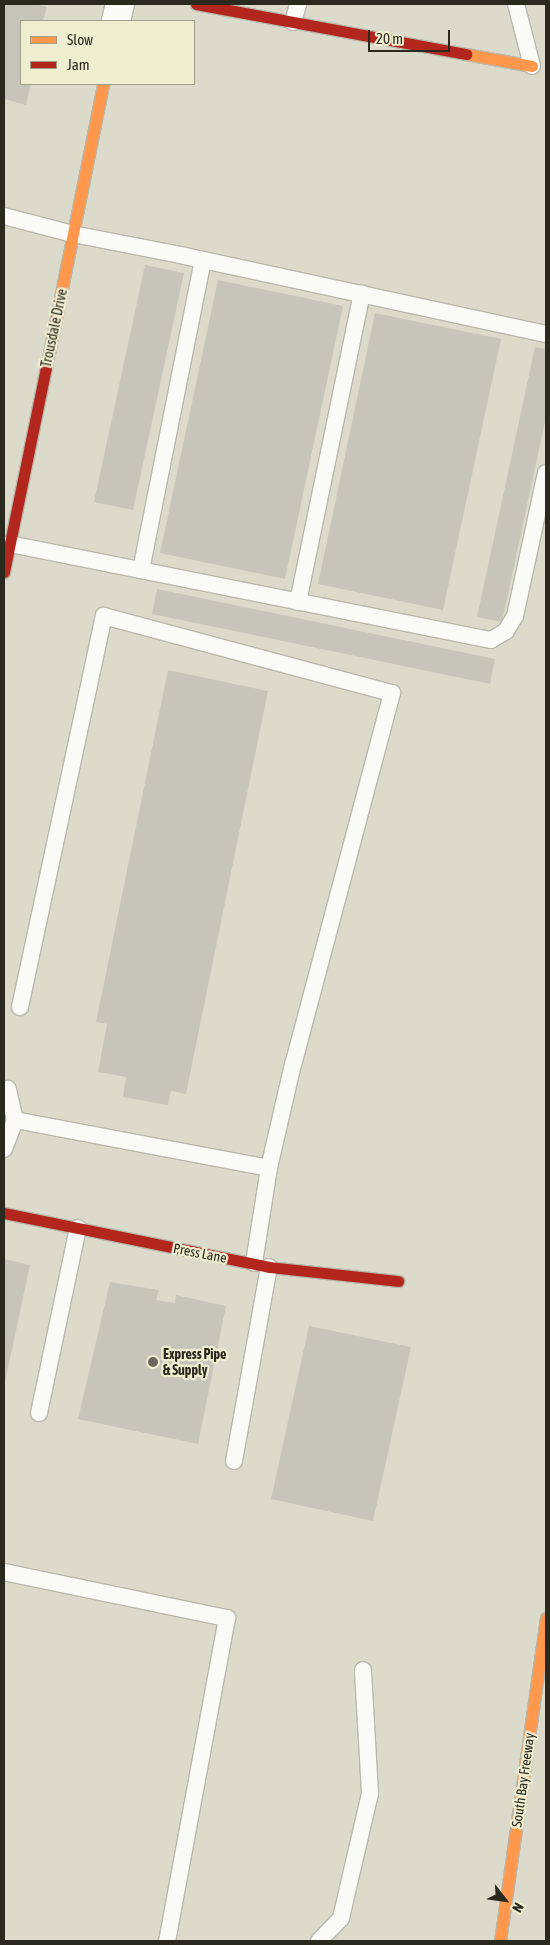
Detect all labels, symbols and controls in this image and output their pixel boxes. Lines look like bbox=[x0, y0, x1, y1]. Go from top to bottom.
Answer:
legend bbox=[20, 20, 195, 85]
scale bar bbox=[370, 20, 452, 52]
text: 20 m bbox=[376, 30, 403, 47]
text: Slow bbox=[67, 31, 93, 48]
text: Jam bbox=[67, 56, 90, 73]
street label: Trousdale Drive bbox=[37, 287, 71, 369]
street label: Press Lane bbox=[172, 1240, 228, 1266]
place label: Express Pipe & Supply bbox=[163, 1346, 226, 1378]
marker: Express Pipe & Supply bbox=[147, 1356, 159, 1368]
street label: South Bay Freeway bbox=[508, 1732, 538, 1828]
north arrow bbox=[480, 1875, 530, 1925]
text: N bbox=[509, 1900, 527, 1915]

